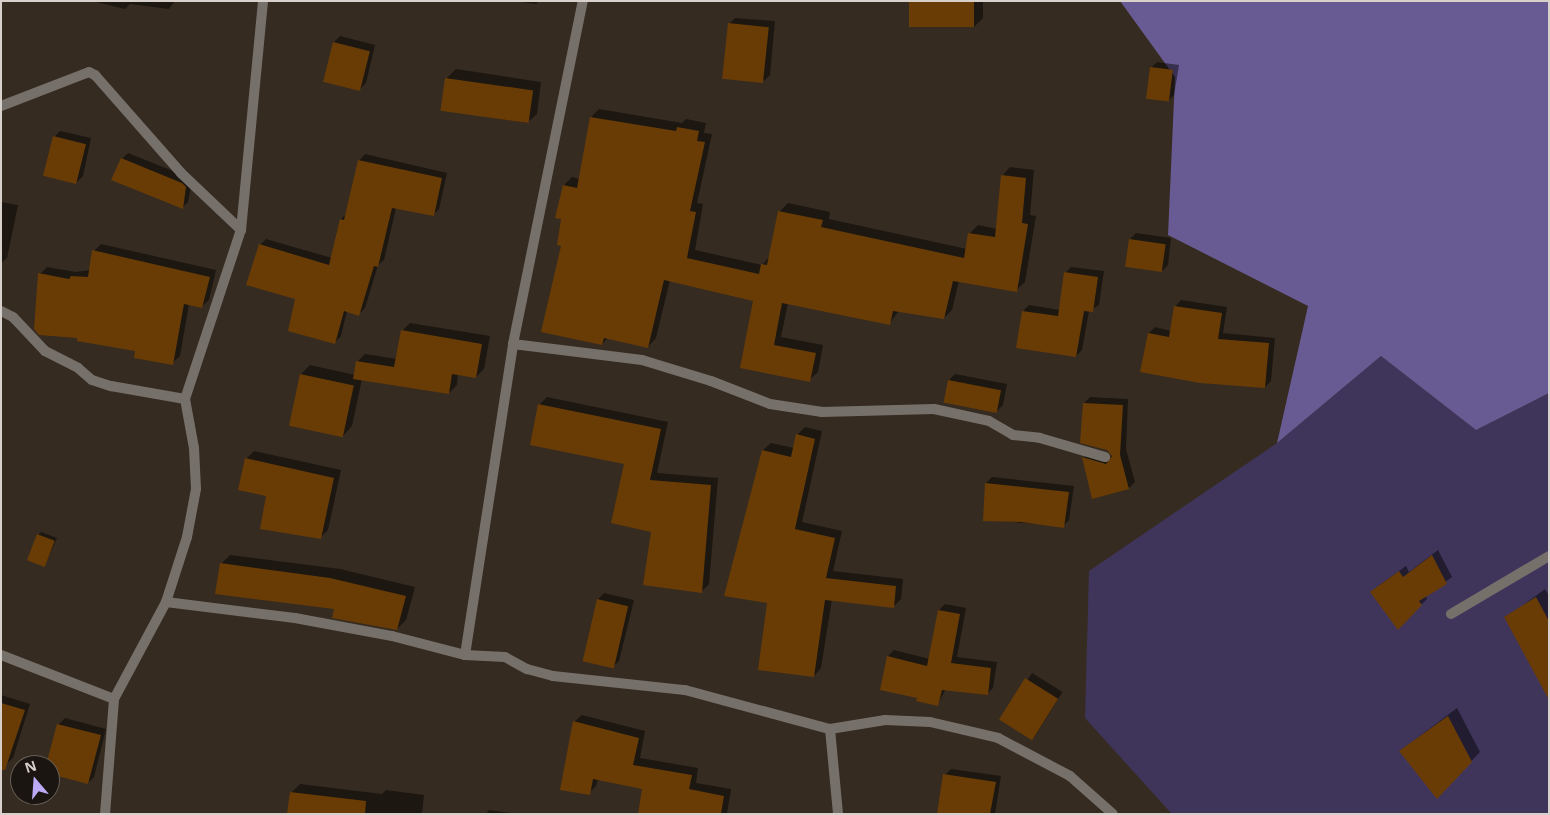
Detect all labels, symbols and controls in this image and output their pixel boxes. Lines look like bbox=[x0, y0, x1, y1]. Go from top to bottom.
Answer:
north arrow bbox=[10, 755, 60, 805]
text: N bbox=[22, 755, 39, 777]

